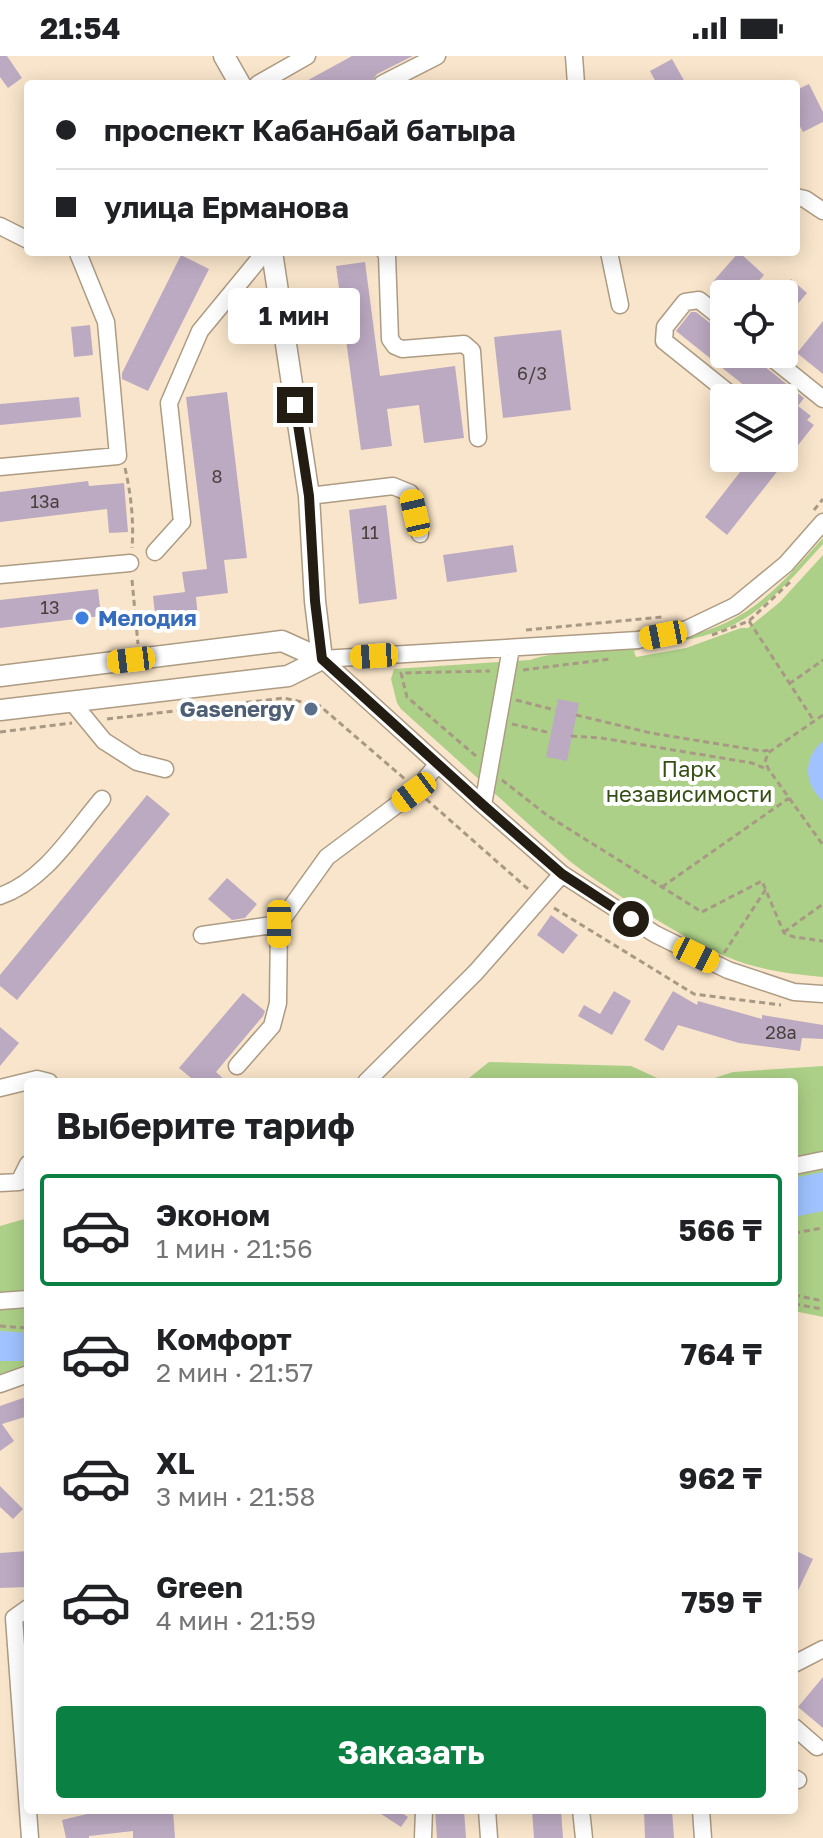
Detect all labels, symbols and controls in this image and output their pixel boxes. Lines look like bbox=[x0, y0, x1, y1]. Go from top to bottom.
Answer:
text: 21:54 bbox=[40, 10, 120, 46]
text: проспект Кабанбай батыра bbox=[104, 112, 516, 148]
text: улица Ерманова bbox=[104, 189, 349, 225]
map controls bbox=[710, 280, 798, 472]
button: locate bbox=[710, 280, 798, 368]
callout: 1 мин bbox=[229, 289, 361, 345]
text: 1 мин bbox=[259, 300, 329, 331]
house number: 6/3 bbox=[517, 362, 547, 384]
button: layers bbox=[710, 384, 798, 472]
route end bbox=[277, 387, 313, 423]
house number: 8 bbox=[212, 465, 222, 487]
car bbox=[398, 487, 432, 539]
house number: 13а bbox=[30, 490, 60, 512]
house number: 11 bbox=[361, 521, 379, 543]
house number: 13 bbox=[40, 596, 60, 618]
place label: Мелодия bbox=[98, 604, 197, 631]
marker: Мелодия bbox=[73, 609, 91, 627]
car bbox=[637, 619, 689, 651]
car bbox=[349, 642, 399, 670]
car bbox=[106, 645, 156, 675]
place label: Gasenergy bbox=[179, 695, 295, 722]
marker: Gasenergy bbox=[302, 700, 320, 718]
park label: Парк независимости bbox=[606, 755, 772, 807]
car bbox=[388, 768, 440, 816]
car bbox=[267, 900, 291, 948]
route start bbox=[613, 901, 649, 937]
car bbox=[669, 934, 723, 976]
house number: 28а bbox=[765, 1021, 797, 1043]
text: Выберите тариф bbox=[56, 1104, 355, 1147]
icon: car bbox=[60, 1194, 132, 1266]
text: Эконом bbox=[156, 1197, 270, 1233]
text: 566 ₸ bbox=[679, 1212, 762, 1248]
text: 1 мин · 21:56 bbox=[156, 1233, 313, 1264]
icon: car bbox=[60, 1318, 132, 1390]
text: Комфорт bbox=[156, 1321, 292, 1357]
text: 764 ₸ bbox=[681, 1336, 762, 1372]
text: 2 мин · 21:57 bbox=[156, 1357, 313, 1388]
icon: car bbox=[60, 1442, 132, 1514]
text: XL bbox=[156, 1445, 195, 1481]
text: 962 ₸ bbox=[679, 1460, 762, 1496]
text: 3 мин · 21:58 bbox=[156, 1481, 315, 1512]
icon: car bbox=[60, 1566, 132, 1638]
text: Green bbox=[156, 1569, 243, 1605]
text: 759 ₸ bbox=[681, 1584, 762, 1620]
text: 4 мин · 21:59 bbox=[156, 1605, 316, 1636]
button: Заказать bbox=[56, 1706, 766, 1798]

